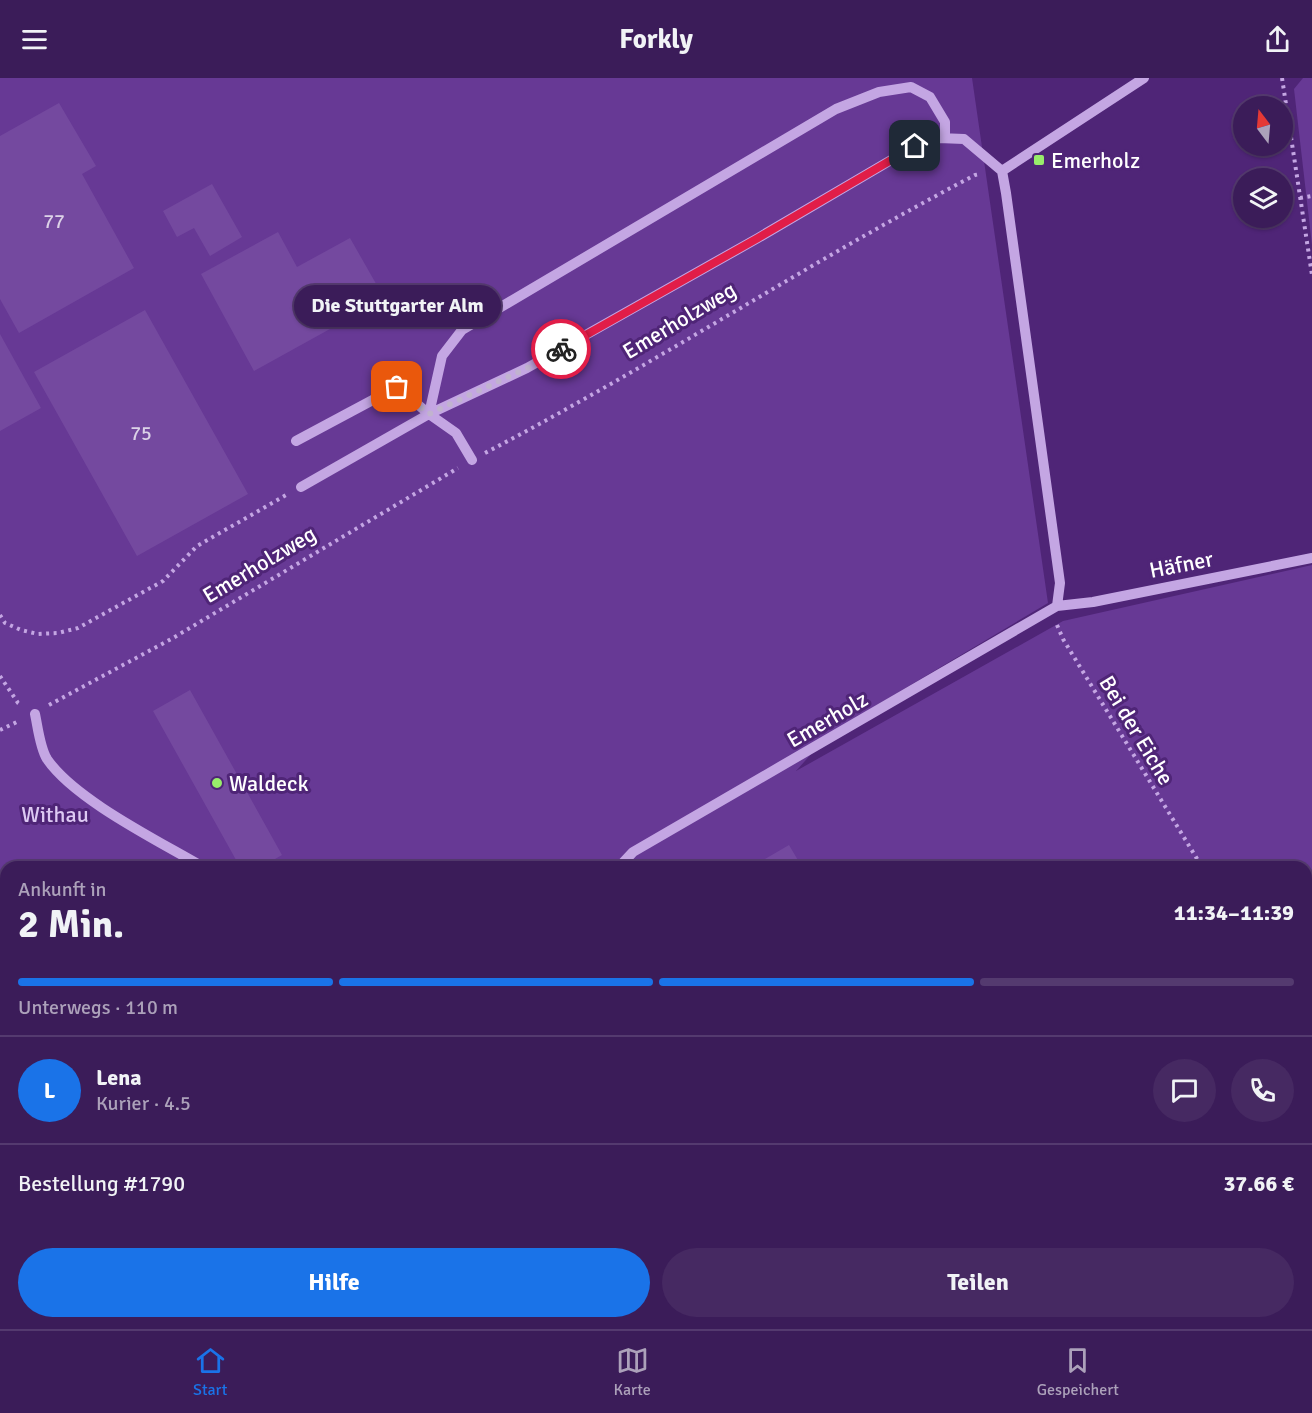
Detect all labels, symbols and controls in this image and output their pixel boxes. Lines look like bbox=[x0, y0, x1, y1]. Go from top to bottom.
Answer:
icon: menu bbox=[18, 23, 51, 56]
text: Forkly bbox=[619, 23, 693, 56]
icon: share bbox=[1261, 23, 1294, 56]
north arrow bbox=[1233, 96, 1293, 156]
map controls bbox=[1233, 96, 1293, 228]
pin bbox=[889, 120, 940, 171]
icon: home bbox=[898, 129, 931, 162]
place label: Emerholz bbox=[1051, 147, 1140, 174]
marker: Emerholz bbox=[1032, 153, 1046, 167]
button: layers bbox=[1233, 168, 1293, 228]
house number: 77 bbox=[43, 209, 65, 234]
street label: Emerholzweg bbox=[618, 276, 741, 365]
callout: Die Stuttgarter Alm bbox=[294, 285, 500, 327]
text: Die Stuttgarter Alm bbox=[311, 293, 484, 318]
courier bbox=[531, 319, 591, 379]
icon: bike bbox=[545, 333, 578, 366]
pin bbox=[371, 361, 422, 412]
icon: bag bbox=[380, 370, 413, 403]
house number: 75 bbox=[130, 421, 152, 446]
street label: Emerholzweg bbox=[198, 520, 321, 609]
street label: Häfner bbox=[1147, 545, 1215, 584]
street label: Bei der Eiche bbox=[1093, 671, 1180, 790]
street label: Emerholz bbox=[782, 685, 873, 753]
place label: Waldeck bbox=[229, 770, 308, 797]
marker: Waldeck bbox=[210, 776, 224, 790]
park label: Withau bbox=[21, 801, 89, 828]
text: Ankunft in bbox=[18, 877, 106, 902]
text: 11:34–11:39 bbox=[1174, 899, 1294, 926]
text: 2 Min. bbox=[18, 900, 124, 948]
text: Unterwegs · 110 m bbox=[18, 995, 178, 1020]
button: chat bbox=[1153, 1059, 1216, 1122]
button: phone bbox=[1231, 1059, 1294, 1122]
text: Lena bbox=[96, 1064, 142, 1091]
text: L bbox=[44, 1077, 55, 1104]
text: Kurier · 4.5 bbox=[96, 1091, 191, 1116]
text: Bestellung #1790 bbox=[18, 1170, 185, 1197]
text: 37.66 € bbox=[1223, 1170, 1294, 1197]
button: Hilfe bbox=[18, 1248, 650, 1317]
button: Teilen bbox=[662, 1248, 1294, 1317]
tab: Start bbox=[193, 1344, 227, 1400]
tab: Karte bbox=[613, 1344, 651, 1400]
tab: Gespeichert bbox=[1037, 1344, 1119, 1400]

